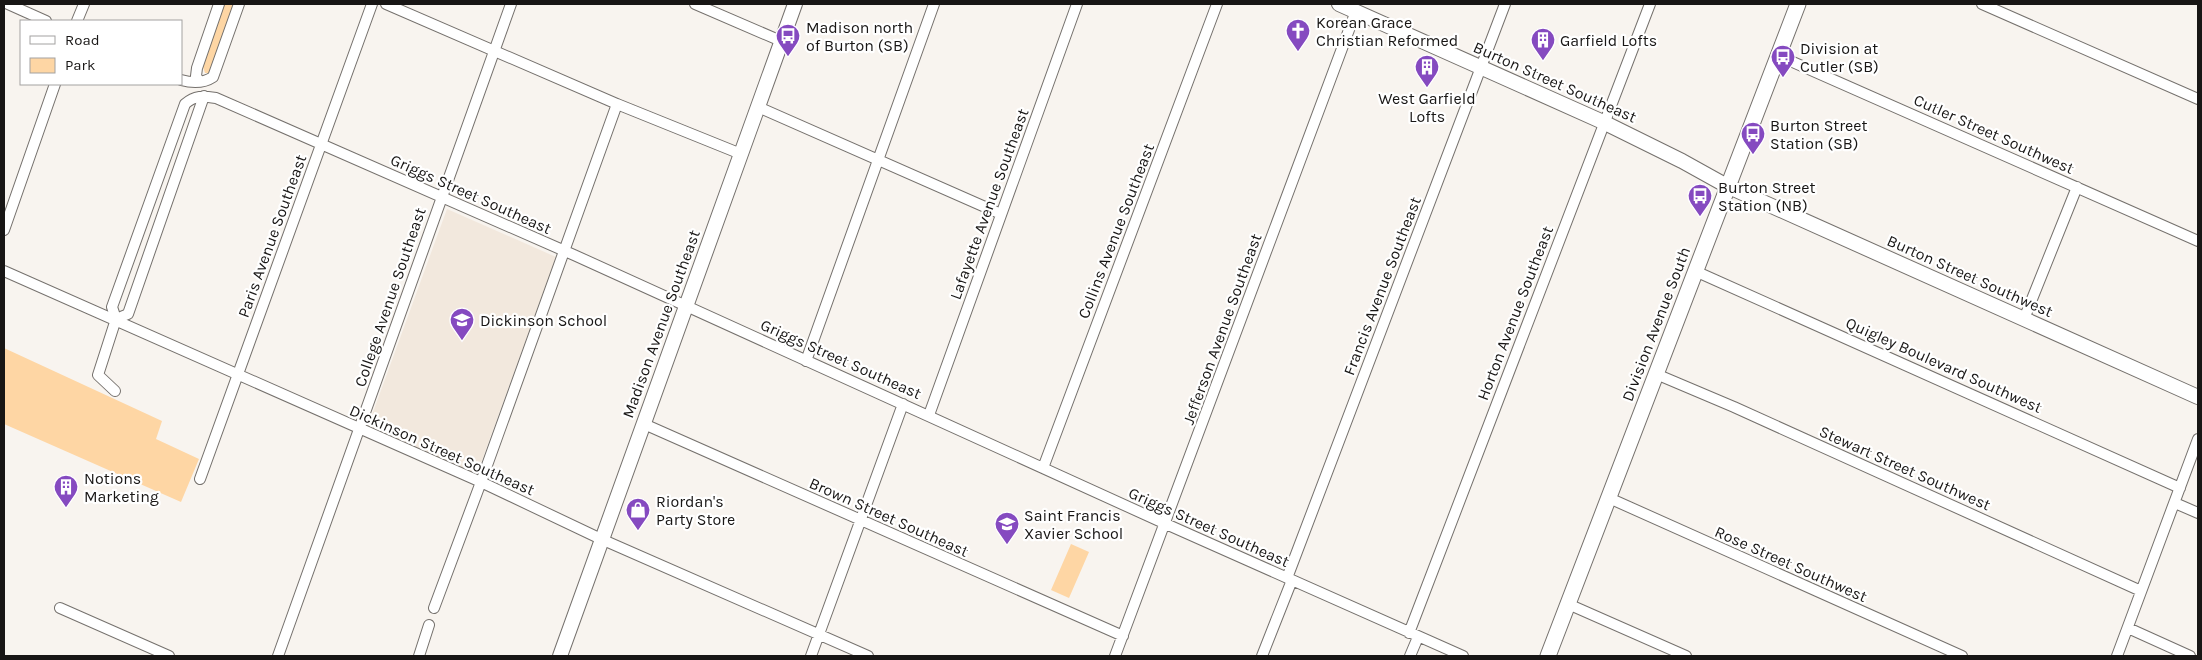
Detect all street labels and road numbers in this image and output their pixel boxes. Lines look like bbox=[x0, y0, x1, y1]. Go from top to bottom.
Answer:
street label: Burton Street Southeast bbox=[1470, 37, 1640, 127]
street label: Cutler Street Southwest bbox=[1911, 90, 2077, 178]
street label: Lafayette Avenue Southeast bbox=[946, 106, 1032, 302]
street label: Collins Avenue Southeast bbox=[1074, 141, 1158, 321]
street label: Griggs Street Southeast bbox=[388, 150, 554, 238]
street label: Paris Avenue Southeast bbox=[234, 152, 310, 320]
street label: Francis Avenue Southeast bbox=[1339, 194, 1425, 378]
street label: College Avenue Southeast bbox=[350, 205, 430, 389]
street label: Horton Avenue Southeast bbox=[1473, 223, 1557, 403]
street label: Madison Avenue Southeast bbox=[618, 227, 704, 421]
street label: Jefferson Avenue Southeast bbox=[1179, 231, 1265, 427]
street label: Burton Street Southwest bbox=[1884, 231, 2056, 321]
street label: Division Avenue South bbox=[1618, 244, 1694, 404]
street label: Quigley Boulevard Southwest bbox=[1843, 313, 2045, 417]
street label: Griggs Street Southeast bbox=[758, 315, 924, 403]
street label: Dickinson Street Southeast bbox=[347, 401, 537, 499]
street label: Stewart Street Southwest bbox=[1816, 422, 1994, 514]
street label: Brown Street Southeast bbox=[806, 473, 972, 561]
street label: Griggs Street Southeast bbox=[1126, 483, 1292, 571]
street label: Rose Street Southwest bbox=[1712, 522, 1870, 606]

